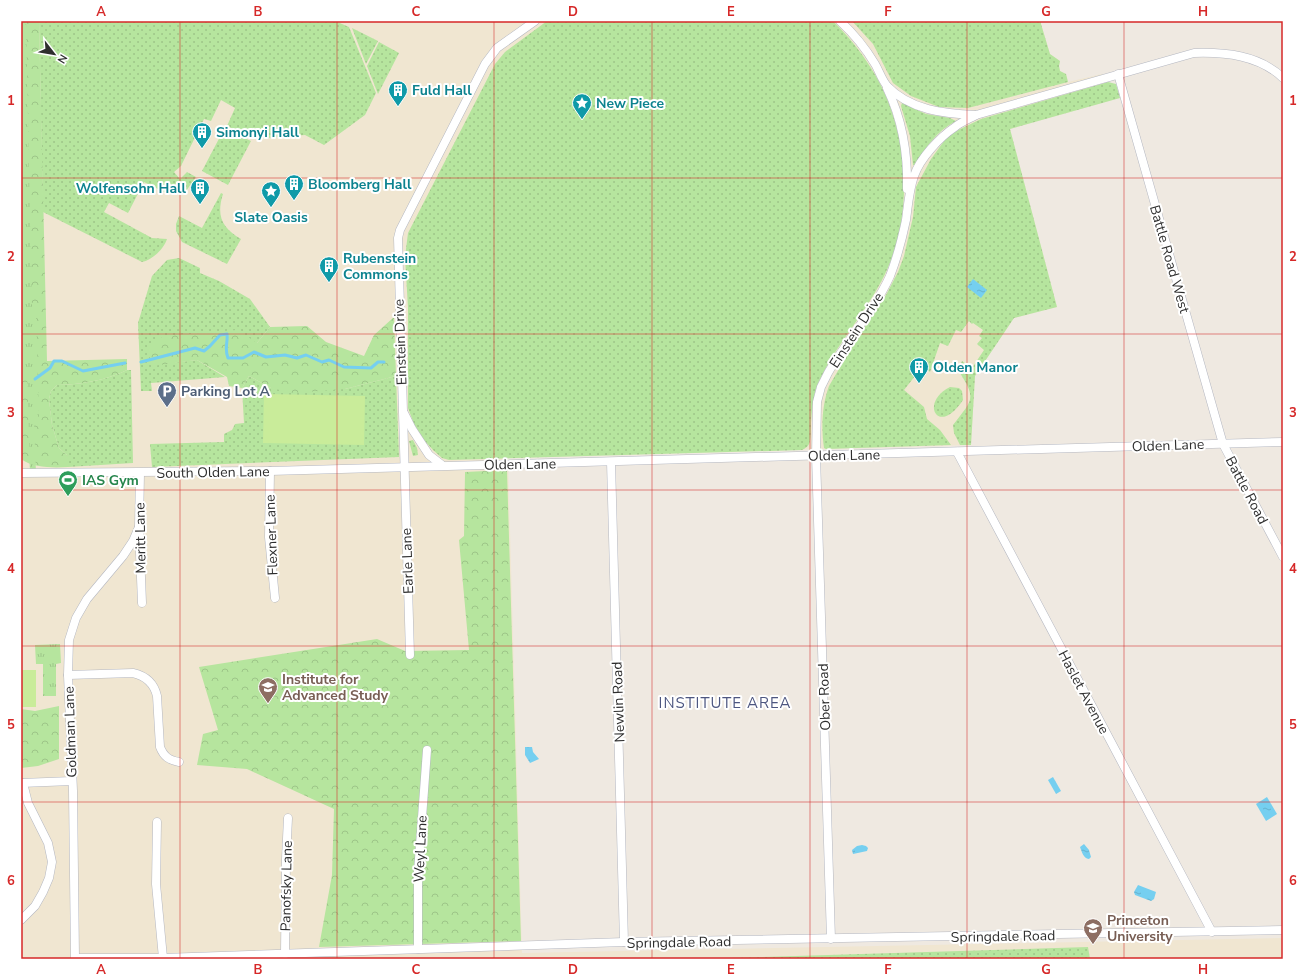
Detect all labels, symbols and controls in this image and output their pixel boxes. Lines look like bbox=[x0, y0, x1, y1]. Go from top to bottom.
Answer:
text: A bbox=[96, 3, 106, 21]
text: B bbox=[254, 3, 263, 21]
text: C bbox=[412, 3, 421, 21]
text: D bbox=[568, 3, 578, 21]
text: E bbox=[727, 3, 735, 21]
text: F bbox=[884, 3, 892, 21]
text: G bbox=[1041, 3, 1051, 21]
text: H bbox=[1198, 3, 1208, 21]
north arrow bbox=[34, 34, 74, 74]
text: N bbox=[54, 52, 71, 66]
building icon: Fuld Hall bbox=[387, 79, 409, 107]
place label: Fuld Hall bbox=[412, 81, 472, 100]
text: 1 bbox=[7, 92, 15, 110]
place icon: New Piece bbox=[571, 92, 593, 120]
text: 1 bbox=[1289, 92, 1297, 110]
place label: New Piece bbox=[596, 94, 664, 113]
building icon: Simonyi Hall bbox=[191, 121, 213, 149]
place label: Simonyi Hall bbox=[216, 123, 300, 142]
building icon: Bloomberg Hall bbox=[283, 173, 305, 201]
place label: Bloomberg Hall bbox=[308, 175, 412, 194]
building icon: Wolfensohn Hall bbox=[189, 177, 211, 205]
place label: Wolfensohn Hall bbox=[76, 179, 187, 198]
place icon: Slate Oasis bbox=[260, 180, 282, 208]
street label: Battle Road West bbox=[1145, 203, 1194, 315]
place label: Slate Oasis bbox=[234, 208, 308, 227]
text: 2 bbox=[7, 248, 15, 266]
text: 2 bbox=[1289, 248, 1297, 266]
place label: Rubenstein Commons bbox=[343, 249, 416, 284]
building icon: Rubenstein Commons bbox=[318, 255, 340, 283]
street label: Einstein Drive bbox=[825, 289, 888, 372]
street label: Einstein Drive bbox=[389, 299, 412, 385]
building icon: Olden Manor bbox=[908, 356, 930, 384]
place label: Olden Manor bbox=[933, 358, 1018, 377]
parking icon: Parking Lot A bbox=[156, 380, 178, 408]
place label: Parking Lot A bbox=[181, 382, 270, 401]
text: 3 bbox=[7, 404, 15, 422]
text: 3 bbox=[1289, 404, 1297, 422]
street label: Olden Lane bbox=[1132, 435, 1205, 456]
street label: Olden Lane bbox=[808, 445, 880, 466]
street label: Battle Road bbox=[1221, 453, 1272, 527]
street label: Olden Lane bbox=[484, 454, 556, 475]
street label: South Olden Lane bbox=[156, 462, 270, 483]
sports icon: IAS Gym bbox=[57, 469, 79, 497]
place label: IAS Gym bbox=[82, 471, 139, 490]
street label: Flexner Lane bbox=[261, 494, 282, 576]
street label: Meritt Lane bbox=[130, 502, 151, 574]
street label: Earle Lane bbox=[397, 528, 418, 594]
text: 4 bbox=[7, 560, 15, 578]
text: 4 bbox=[1289, 560, 1297, 578]
street label: Haslet Avenue bbox=[1053, 647, 1114, 738]
street label: Newlin Road bbox=[608, 661, 629, 743]
street label: Ober Road bbox=[814, 663, 835, 731]
place label: Institute for Advanced Study bbox=[282, 670, 389, 705]
school or university icon: Institute for Advanced Study bbox=[257, 676, 279, 704]
street label: Goldman Lane bbox=[59, 686, 82, 778]
district label: INSTITUTE AREA bbox=[659, 693, 791, 713]
text: 5 bbox=[7, 716, 15, 734]
text: 5 bbox=[1289, 716, 1297, 734]
street label: Weyl Lane bbox=[409, 815, 432, 883]
street label: Panofsky Lane bbox=[276, 840, 297, 932]
text: 6 bbox=[7, 872, 15, 890]
text: 6 bbox=[1289, 872, 1297, 890]
place label: Princeton University bbox=[1107, 911, 1173, 946]
school or university icon: Princeton University bbox=[1082, 917, 1104, 945]
street label: Springdale Road bbox=[951, 926, 1055, 947]
street label: Springdale Road bbox=[627, 932, 731, 953]
text: A bbox=[96, 961, 106, 979]
text: B bbox=[254, 961, 263, 979]
text: C bbox=[412, 961, 421, 979]
text: D bbox=[568, 961, 578, 979]
text: E bbox=[727, 961, 735, 979]
text: F bbox=[884, 961, 892, 979]
text: G bbox=[1041, 961, 1051, 979]
text: H bbox=[1198, 961, 1208, 979]

